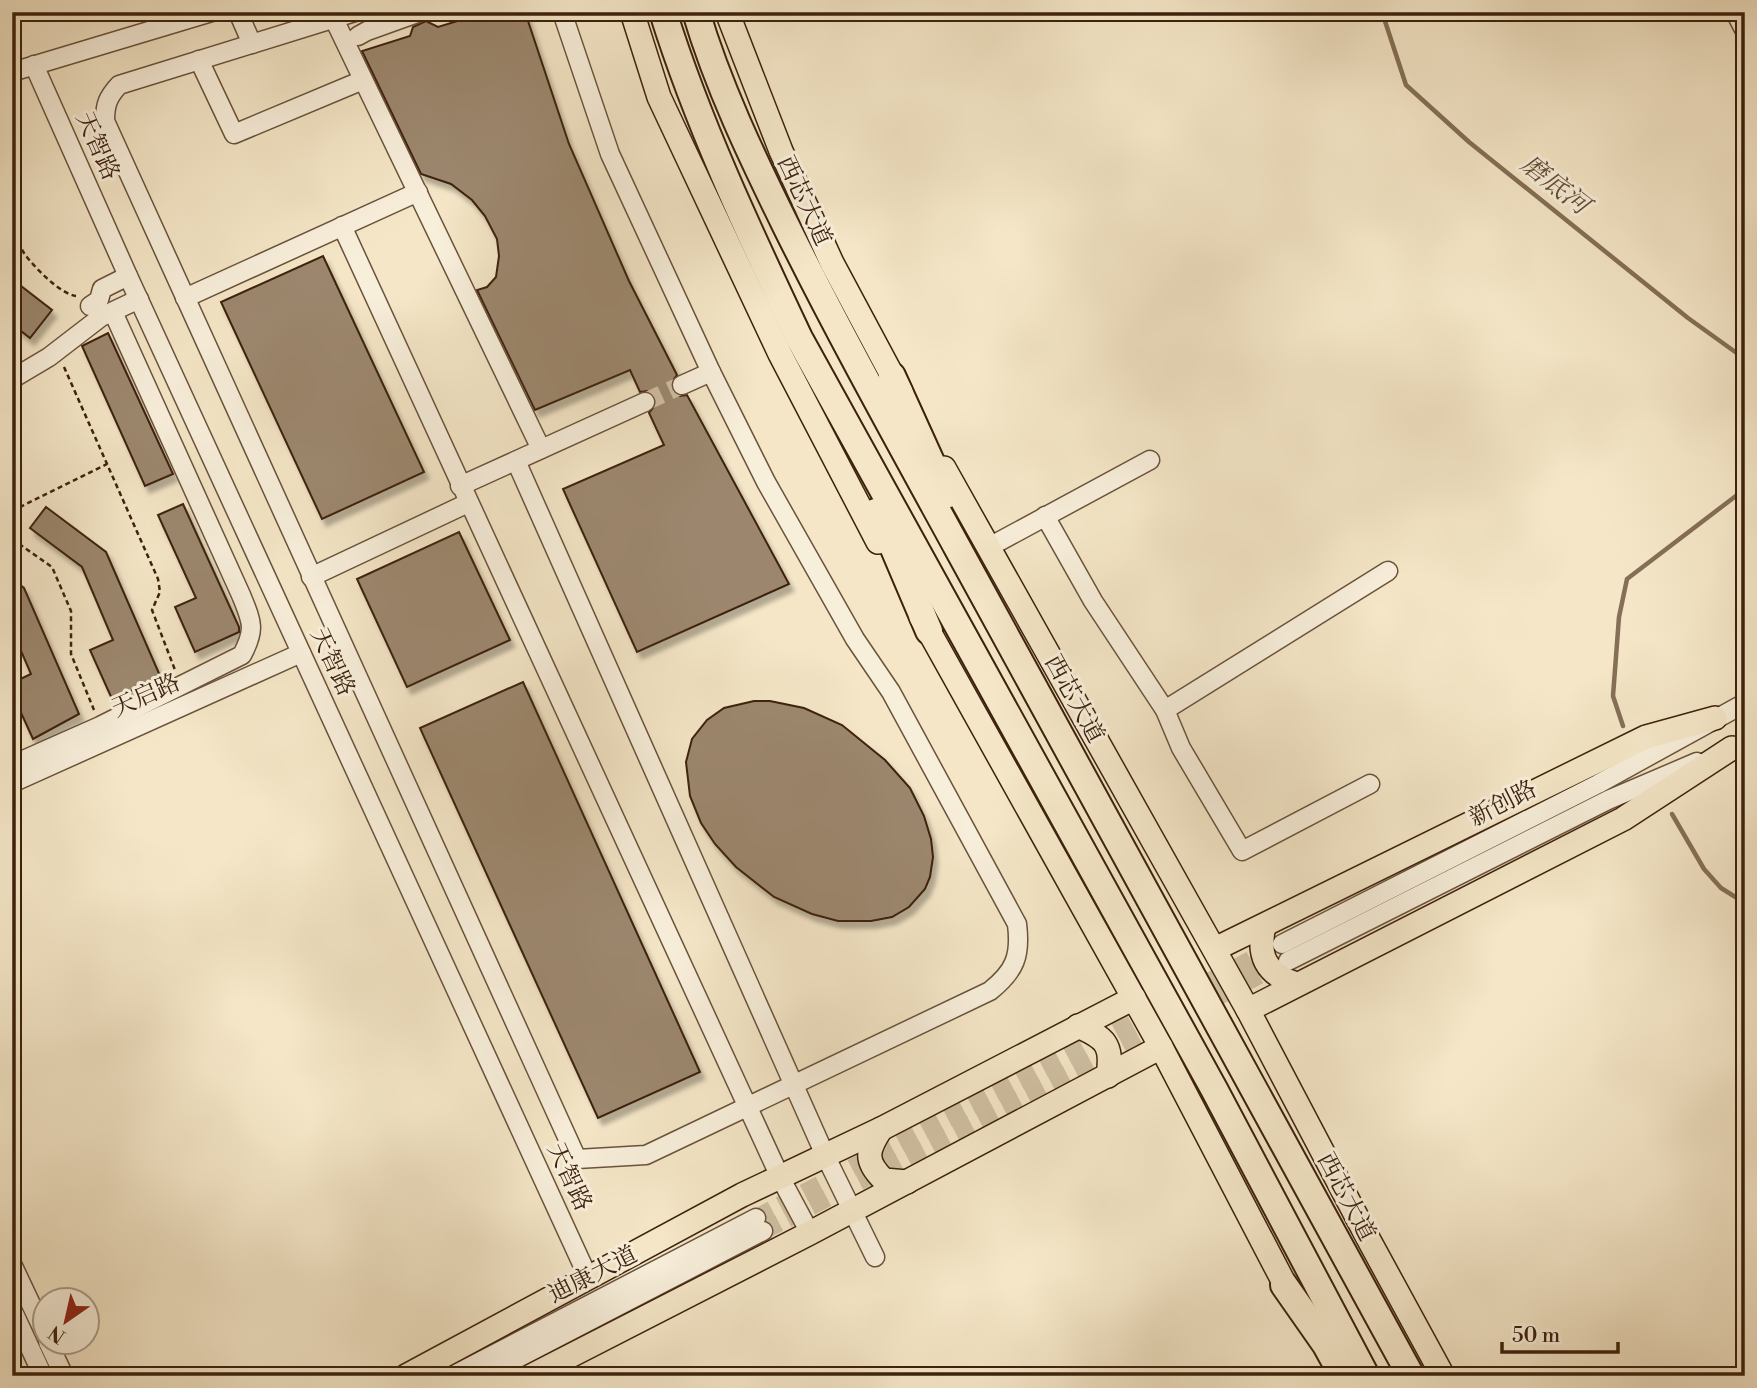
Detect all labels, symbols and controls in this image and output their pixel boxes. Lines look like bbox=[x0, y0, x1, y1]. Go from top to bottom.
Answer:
street label: 天智路 bbox=[69, 107, 125, 185]
water label: 磨底河 bbox=[1514, 148, 1599, 224]
street label: 西芯大道 bbox=[770, 151, 838, 251]
street label: 天智路 bbox=[303, 623, 361, 701]
street label: 西芯大道 bbox=[1038, 650, 1110, 748]
street label: 天启路 bbox=[107, 668, 185, 724]
street label: 新创路 bbox=[1464, 774, 1542, 834]
street label: 天智路 bbox=[540, 1138, 598, 1216]
street label: 西芯大道 bbox=[1310, 1148, 1382, 1246]
street label: 迪康大道 bbox=[543, 1240, 643, 1310]
north arrow bbox=[32, 1286, 102, 1356]
scale bar bbox=[1502, 1311, 1617, 1355]
text: N bbox=[44, 1320, 70, 1348]
text: 50 m bbox=[1512, 1323, 1560, 1349]

